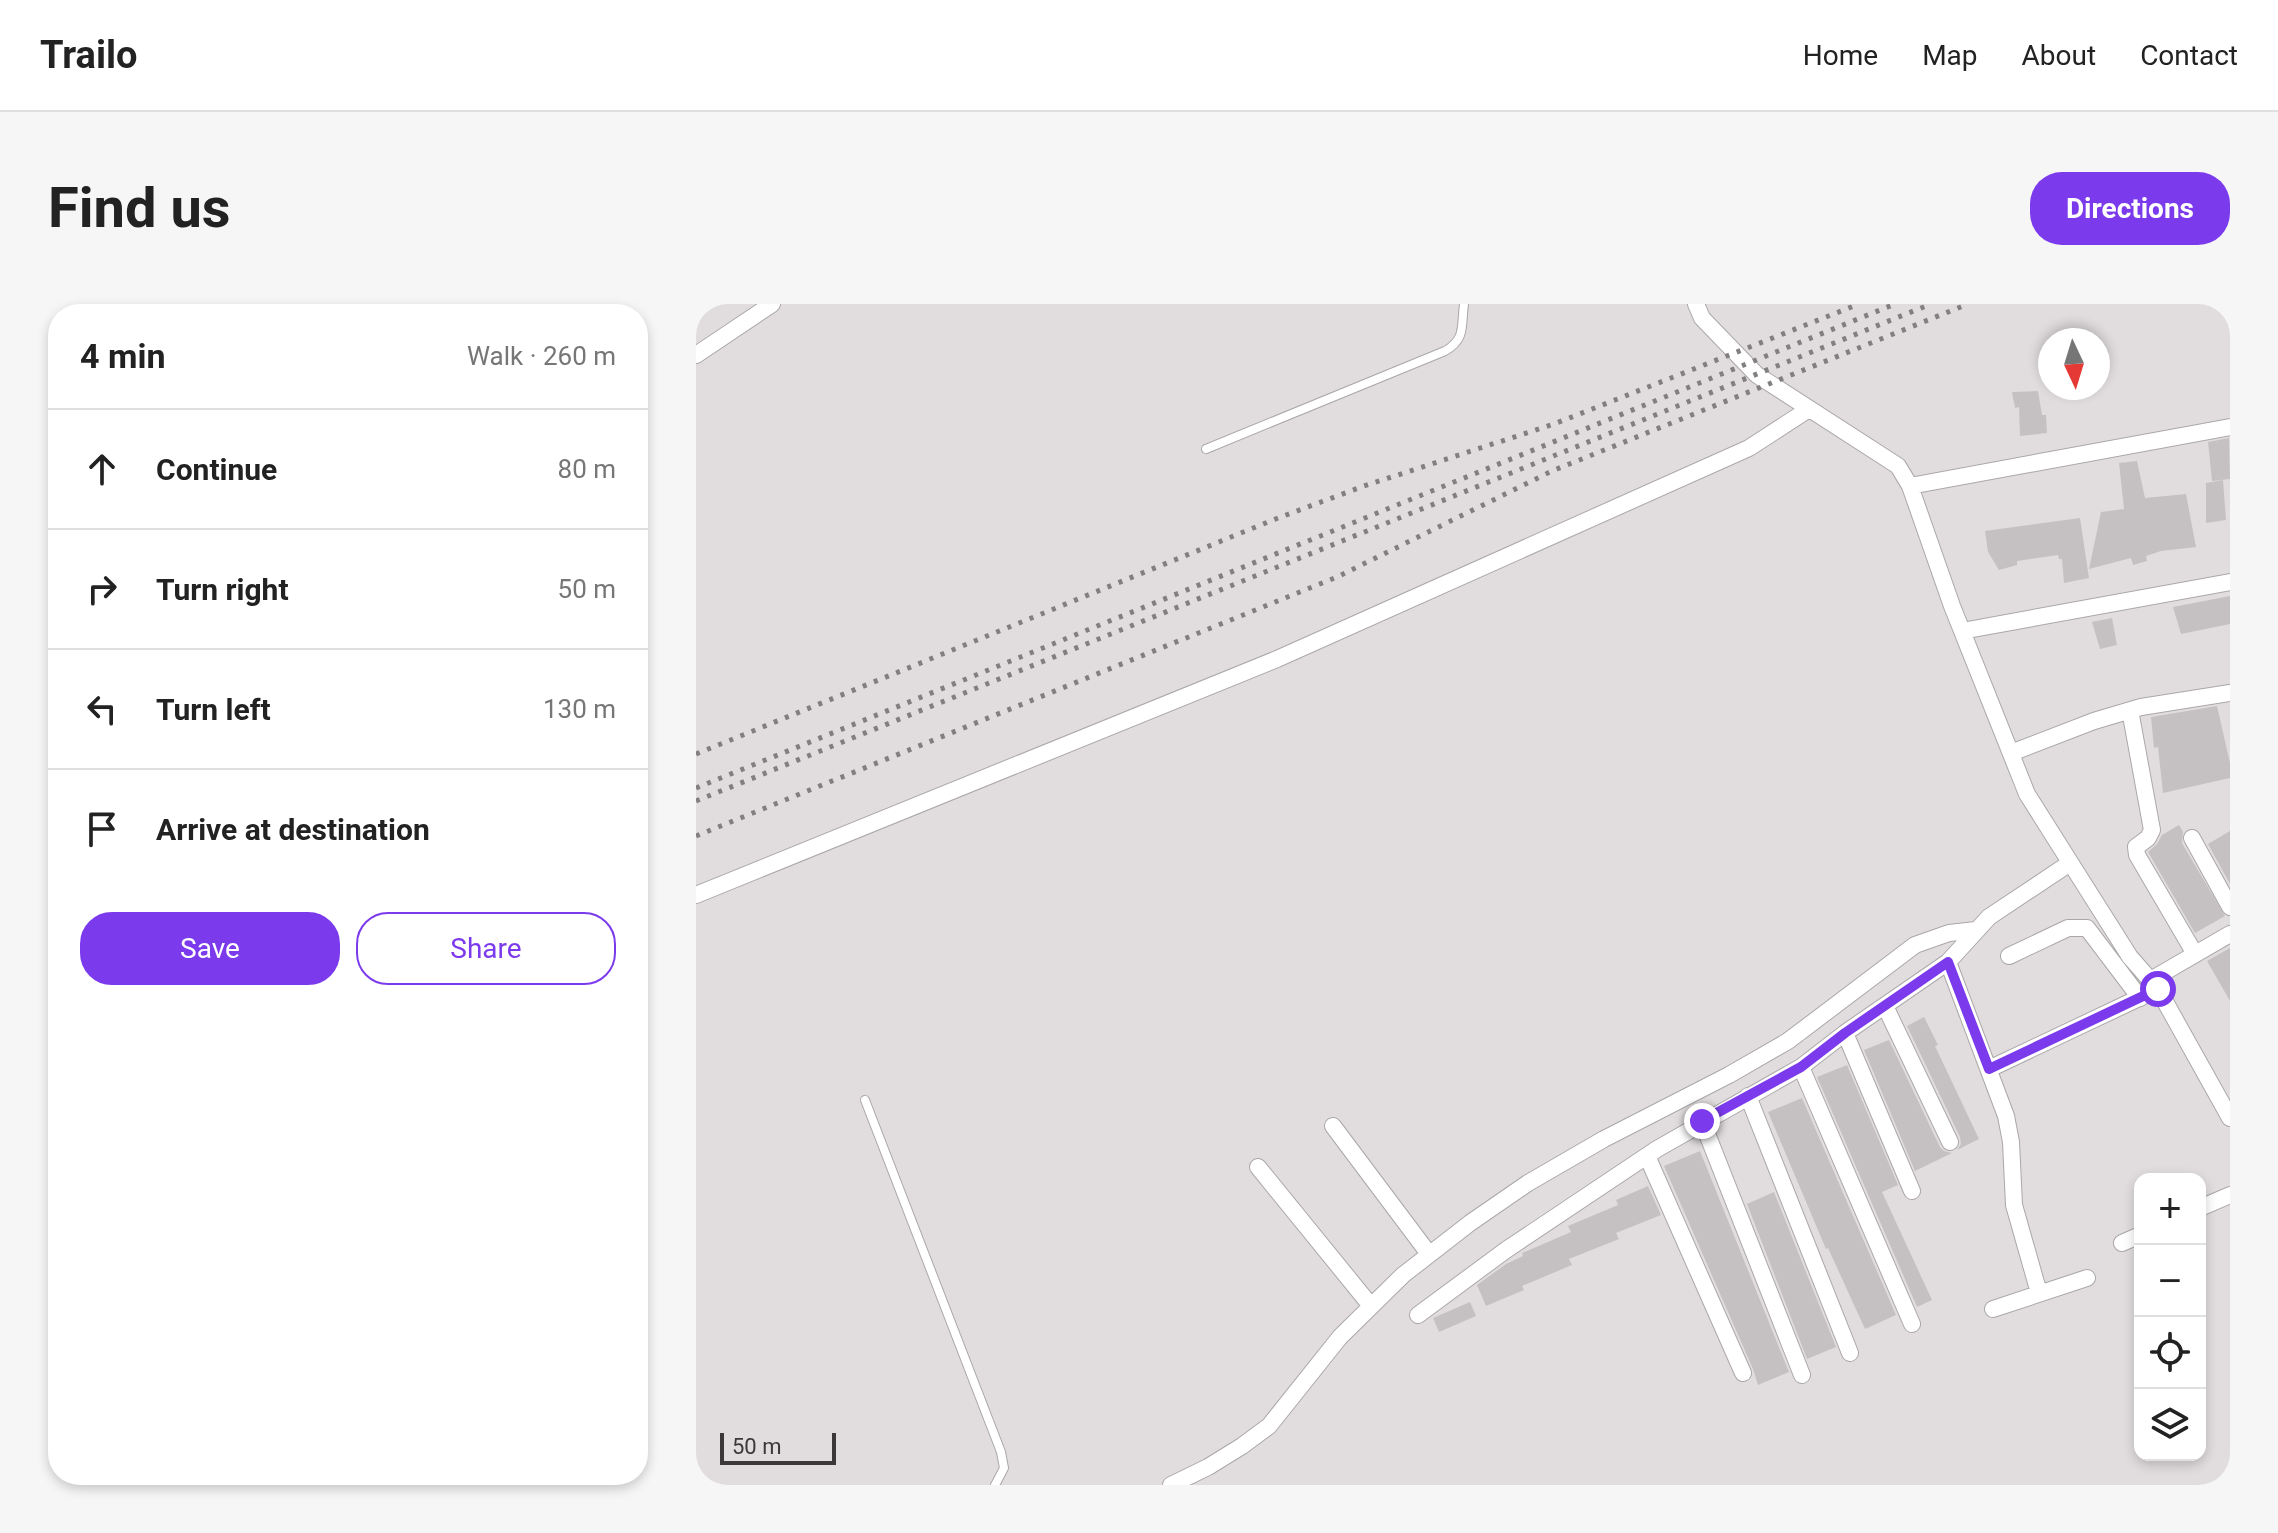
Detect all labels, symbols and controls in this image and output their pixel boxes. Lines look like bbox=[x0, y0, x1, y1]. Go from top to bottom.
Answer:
text: Trailo bbox=[40, 33, 137, 77]
text: Home bbox=[1803, 39, 1878, 72]
text: Map bbox=[1922, 39, 1978, 72]
text: About bbox=[2022, 39, 2096, 72]
text: Contact bbox=[2140, 39, 2238, 72]
button: Directions bbox=[2030, 172, 2230, 245]
text: Find us bbox=[48, 175, 231, 241]
north arrow bbox=[2038, 328, 2110, 400]
text: 4 min bbox=[80, 336, 165, 376]
text: Walk · 260 m bbox=[467, 341, 616, 371]
icon: ahead bbox=[80, 447, 124, 491]
text: Continue bbox=[156, 452, 277, 487]
text: 80 m bbox=[558, 454, 616, 484]
icon: right bbox=[80, 567, 124, 611]
text: Turn right bbox=[156, 572, 289, 607]
text: 50 m bbox=[558, 574, 616, 604]
icon: left bbox=[80, 687, 124, 731]
text: Turn left bbox=[156, 692, 271, 727]
text: 130 m bbox=[543, 694, 616, 724]
icon: arrive bbox=[80, 807, 124, 851]
text: Arrive at destination bbox=[156, 812, 430, 847]
button: Save bbox=[80, 912, 340, 985]
button: Share bbox=[356, 912, 616, 985]
route start bbox=[2140, 971, 2176, 1007]
route end bbox=[1684, 1103, 1720, 1139]
map controls bbox=[2134, 1173, 2206, 1461]
button: + bbox=[2134, 1173, 2206, 1245]
button: − bbox=[2134, 1245, 2206, 1317]
button: locate bbox=[2134, 1317, 2206, 1389]
button: layers bbox=[2134, 1389, 2206, 1461]
scale bar bbox=[720, 1429, 836, 1465]
text: 50 m bbox=[732, 1434, 781, 1459]

